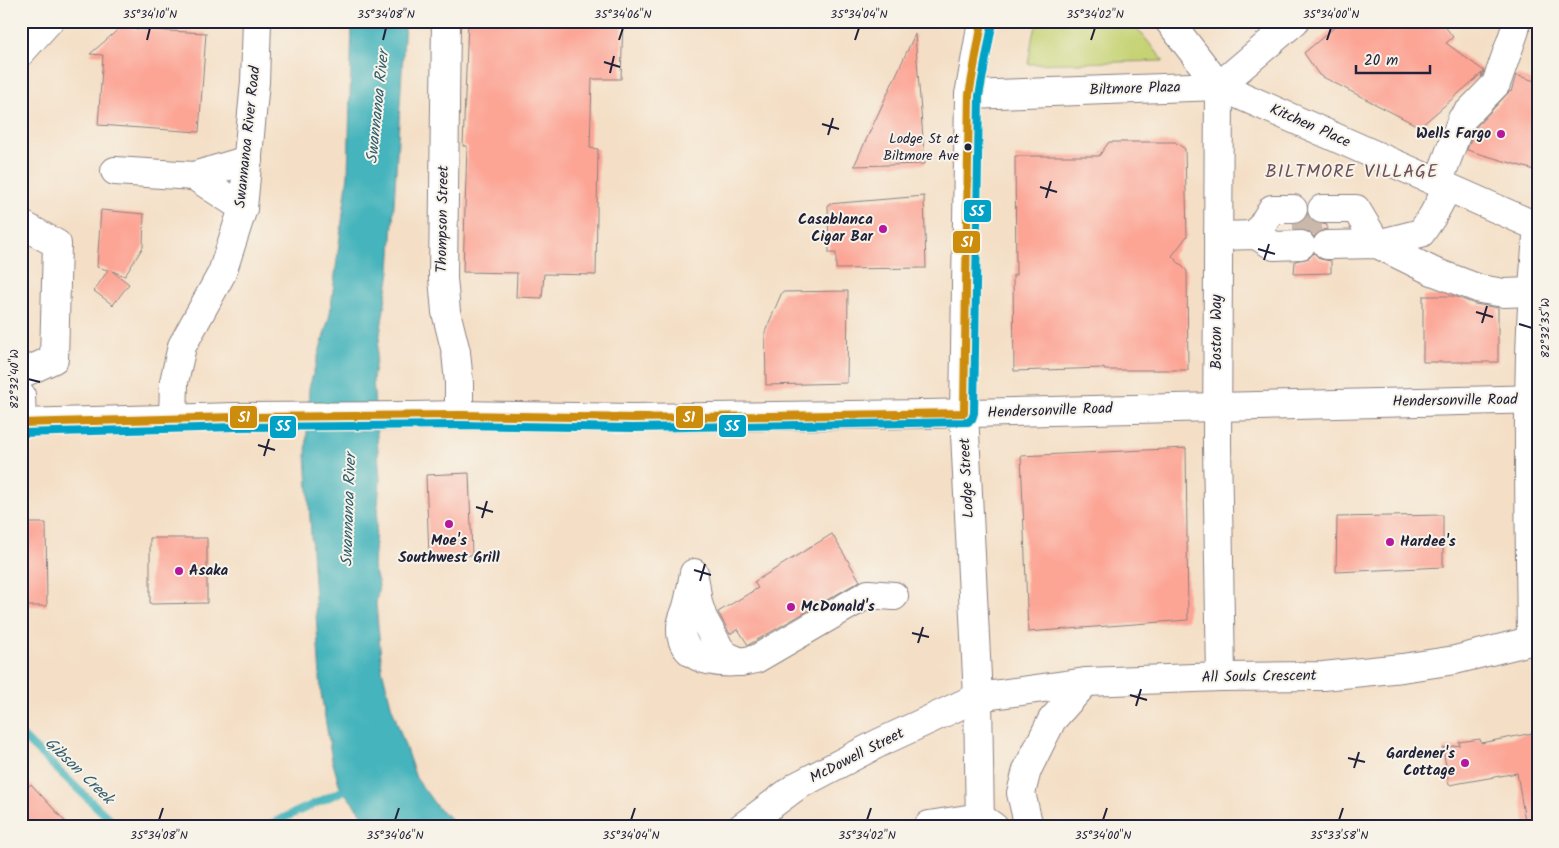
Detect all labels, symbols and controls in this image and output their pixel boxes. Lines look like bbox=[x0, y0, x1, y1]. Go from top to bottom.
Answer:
text: 35°34'10"N bbox=[123, 5, 177, 24]
text: 35°34'08"N bbox=[357, 5, 415, 24]
text: 35°34'06"N bbox=[594, 5, 652, 24]
text: 35°34'04"N bbox=[830, 5, 888, 24]
text: 35°34'02"N bbox=[1066, 5, 1124, 24]
text: 35°34'00"N bbox=[1303, 5, 1359, 24]
scale bar bbox=[1356, 42, 1430, 74]
water label: Swannanoa River bbox=[360, 46, 397, 165]
text: 20 m bbox=[1364, 49, 1398, 73]
street label: Swannanoa River Road bbox=[229, 64, 267, 209]
street label: Biltmore Plaza bbox=[1089, 75, 1181, 103]
street label: Kitchen Place bbox=[1266, 98, 1354, 155]
place label: Wells Fargo bbox=[1416, 122, 1491, 146]
place label: Lodge St at Biltmore Ave bbox=[883, 128, 960, 167]
marker: Wells Fargo bbox=[1495, 128, 1507, 140]
marker: Lodge St at Biltmore Ave bbox=[963, 142, 973, 152]
district label: BILTMORE VILLAGE bbox=[1265, 158, 1439, 187]
street label: Thompson Street bbox=[430, 165, 456, 273]
line badge: S5 bbox=[963, 199, 992, 223]
text: S5 bbox=[970, 201, 986, 223]
place label: Casablanca Cigar Bar bbox=[798, 208, 874, 249]
marker: Casablanca Cigar Bar bbox=[877, 223, 889, 235]
line badge: S1 bbox=[952, 230, 981, 254]
text: S1 bbox=[961, 232, 974, 254]
street label: Boston Way bbox=[1205, 293, 1229, 370]
text: 82°32'35"W bbox=[1536, 298, 1555, 358]
text: 82°32'40"W bbox=[5, 349, 24, 409]
street label: Hendersonville Road bbox=[1392, 388, 1518, 414]
street label: Hendersonville Road bbox=[987, 397, 1114, 425]
line badge: S1 bbox=[229, 405, 258, 429]
line badge: S1 bbox=[675, 405, 704, 429]
text: S1 bbox=[238, 407, 251, 429]
text: S1 bbox=[683, 407, 696, 429]
line badge: S5 bbox=[718, 414, 747, 438]
line badge: S5 bbox=[269, 415, 297, 439]
text: S5 bbox=[276, 416, 292, 438]
text: S5 bbox=[725, 416, 741, 438]
street label: Lodge Street bbox=[953, 437, 981, 519]
water label: Swannanoa River bbox=[335, 449, 364, 567]
marker: Moe's Southwest Grill bbox=[443, 518, 455, 530]
place label: Moe's Southwest Grill bbox=[398, 529, 500, 570]
place label: Hardee's bbox=[1400, 530, 1456, 554]
marker: Hardee's bbox=[1384, 536, 1396, 548]
place label: Asaka bbox=[189, 559, 229, 583]
marker: Asaka bbox=[173, 565, 185, 577]
place label: McDonald's bbox=[801, 595, 875, 619]
marker: McDonald's bbox=[785, 601, 797, 613]
street label: All Souls Crescent bbox=[1201, 664, 1317, 690]
street label: McDowell Street bbox=[806, 722, 909, 790]
water label: Gibson Creek bbox=[39, 732, 121, 812]
place label: Gardener's Cottage bbox=[1386, 742, 1456, 783]
marker: Gardener's Cottage bbox=[1459, 757, 1471, 769]
text: 35°34'08"N bbox=[130, 826, 188, 845]
text: 35°34'06"N bbox=[366, 826, 424, 845]
text: 35°34'04"N bbox=[602, 826, 660, 845]
text: 35°34'02"N bbox=[838, 826, 896, 845]
text: 35°34'00"N bbox=[1075, 826, 1131, 845]
text: 35°33'58"N bbox=[1310, 826, 1368, 845]

